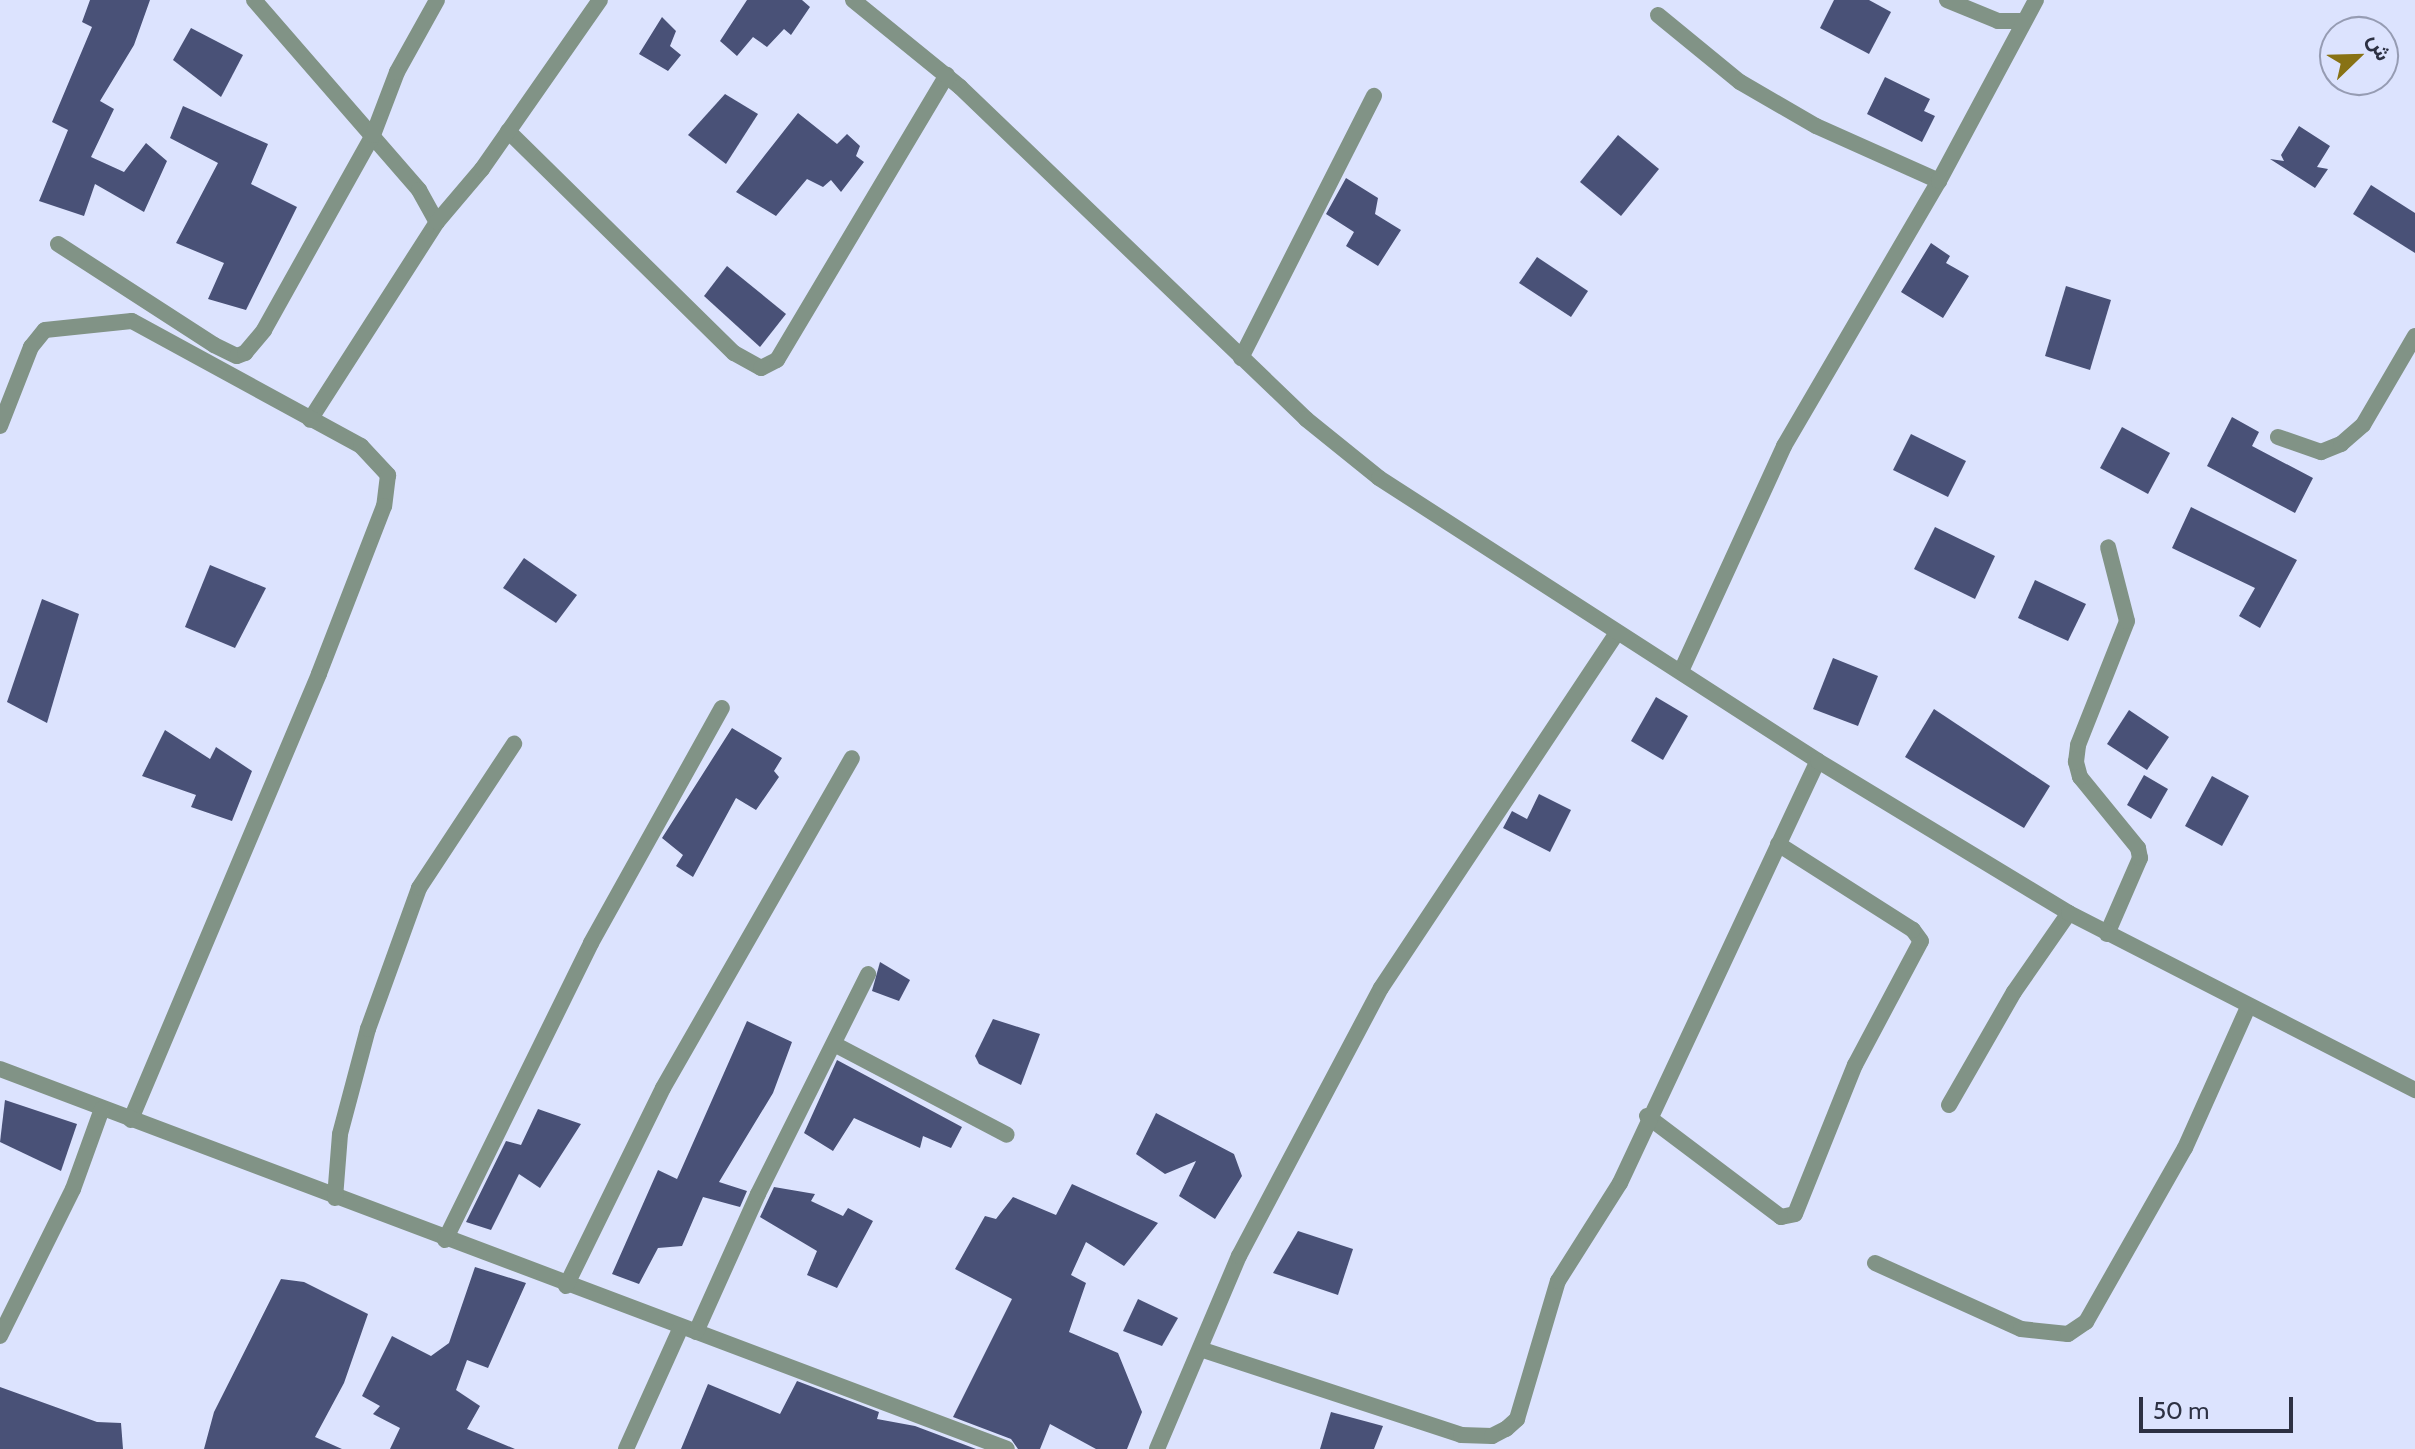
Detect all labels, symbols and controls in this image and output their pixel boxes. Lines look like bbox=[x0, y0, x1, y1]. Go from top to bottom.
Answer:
north arrow bbox=[2319, 16, 2399, 96]
text: ش bbox=[2362, 30, 2397, 65]
scale bar bbox=[2143, 1381, 2297, 1431]
text: 50 m bbox=[2153, 1396, 2209, 1425]

